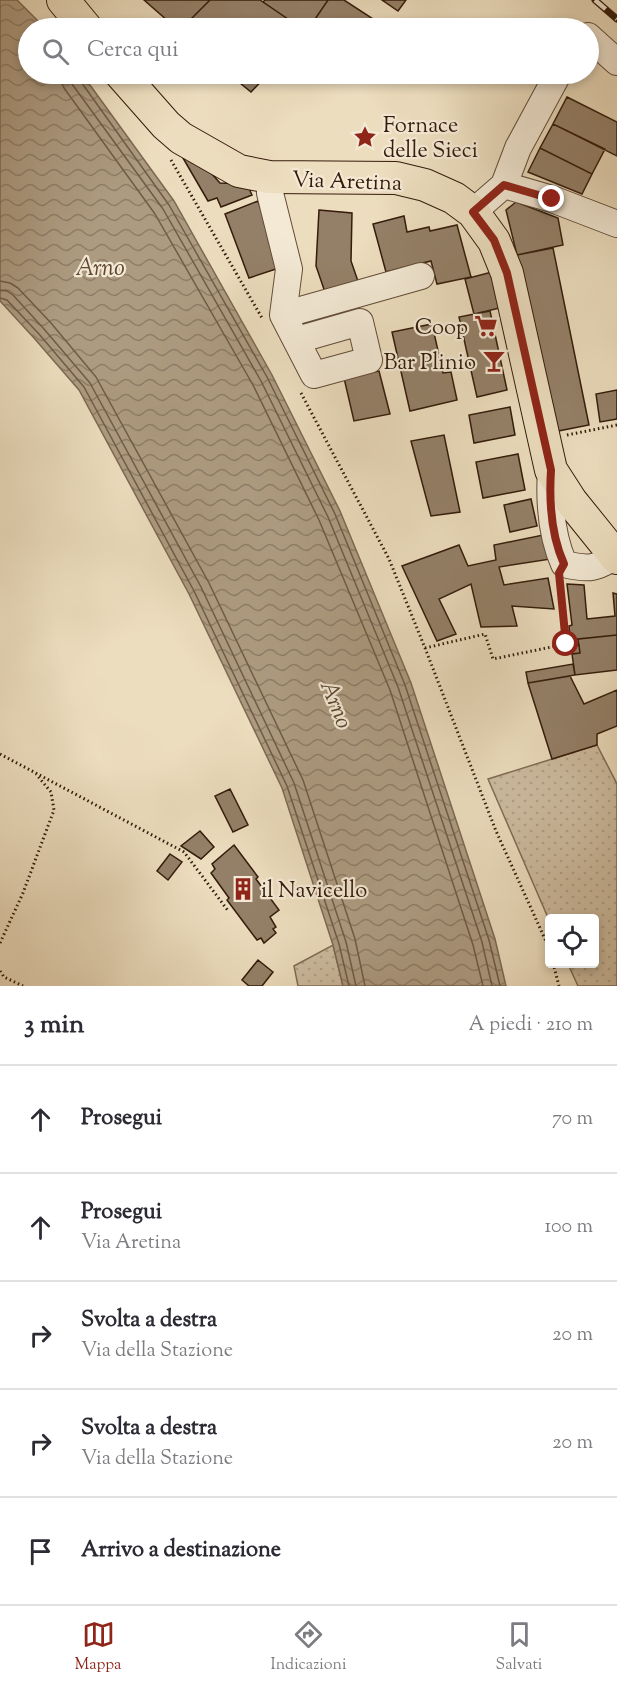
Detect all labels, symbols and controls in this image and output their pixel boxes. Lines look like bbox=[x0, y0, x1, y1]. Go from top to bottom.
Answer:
search box bbox=[18, 18, 599, 84]
icon: search bbox=[39, 35, 72, 68]
text: Cerca qui bbox=[87, 35, 178, 67]
place label: Fornace delle Sieci bbox=[383, 111, 478, 168]
place icon: Fornace delle Sieci bbox=[352, 124, 378, 150]
street label: Via Aretina bbox=[291, 165, 403, 201]
route end bbox=[538, 185, 564, 211]
water label: Arno bbox=[75, 252, 125, 286]
place label: Coop bbox=[415, 313, 468, 345]
supermarket icon: Coop bbox=[473, 313, 499, 339]
place label: Bar Plinio bbox=[383, 348, 476, 380]
bar icon: Bar Plinio bbox=[481, 348, 507, 374]
route start bbox=[552, 630, 578, 656]
water label: Arno bbox=[310, 675, 360, 734]
building icon: il Navicello bbox=[230, 876, 256, 902]
place label: il Navicello bbox=[261, 876, 367, 908]
map controls bbox=[545, 914, 599, 968]
button: locate bbox=[545, 914, 599, 968]
text: 3 min bbox=[24, 1007, 84, 1044]
text: A piedi · 210 m bbox=[469, 1011, 593, 1040]
icon: ahead bbox=[24, 1103, 57, 1136]
text: Prosegui bbox=[81, 1103, 162, 1135]
text: 70 m bbox=[552, 1105, 593, 1134]
text: Prosegui bbox=[81, 1197, 162, 1229]
icon: ahead bbox=[24, 1211, 57, 1244]
text: 100 m bbox=[544, 1213, 593, 1242]
text: Via Aretina bbox=[81, 1229, 181, 1258]
text: Svolta a destra bbox=[81, 1305, 217, 1337]
icon: right bbox=[24, 1319, 57, 1352]
text: 20 m bbox=[552, 1321, 593, 1350]
text: Via della Stazione bbox=[81, 1337, 233, 1366]
text: Svolta a destra bbox=[81, 1413, 217, 1445]
icon: right bbox=[24, 1427, 57, 1460]
text: 20 m bbox=[552, 1429, 593, 1458]
text: Via della Stazione bbox=[81, 1445, 233, 1474]
icon: arrive bbox=[24, 1535, 57, 1568]
text: Arrivo a destinazione bbox=[81, 1535, 281, 1567]
tab: Mappa bbox=[75, 1618, 121, 1677]
tab: Indicazioni bbox=[271, 1618, 346, 1677]
tab: Salvati bbox=[496, 1618, 542, 1677]

